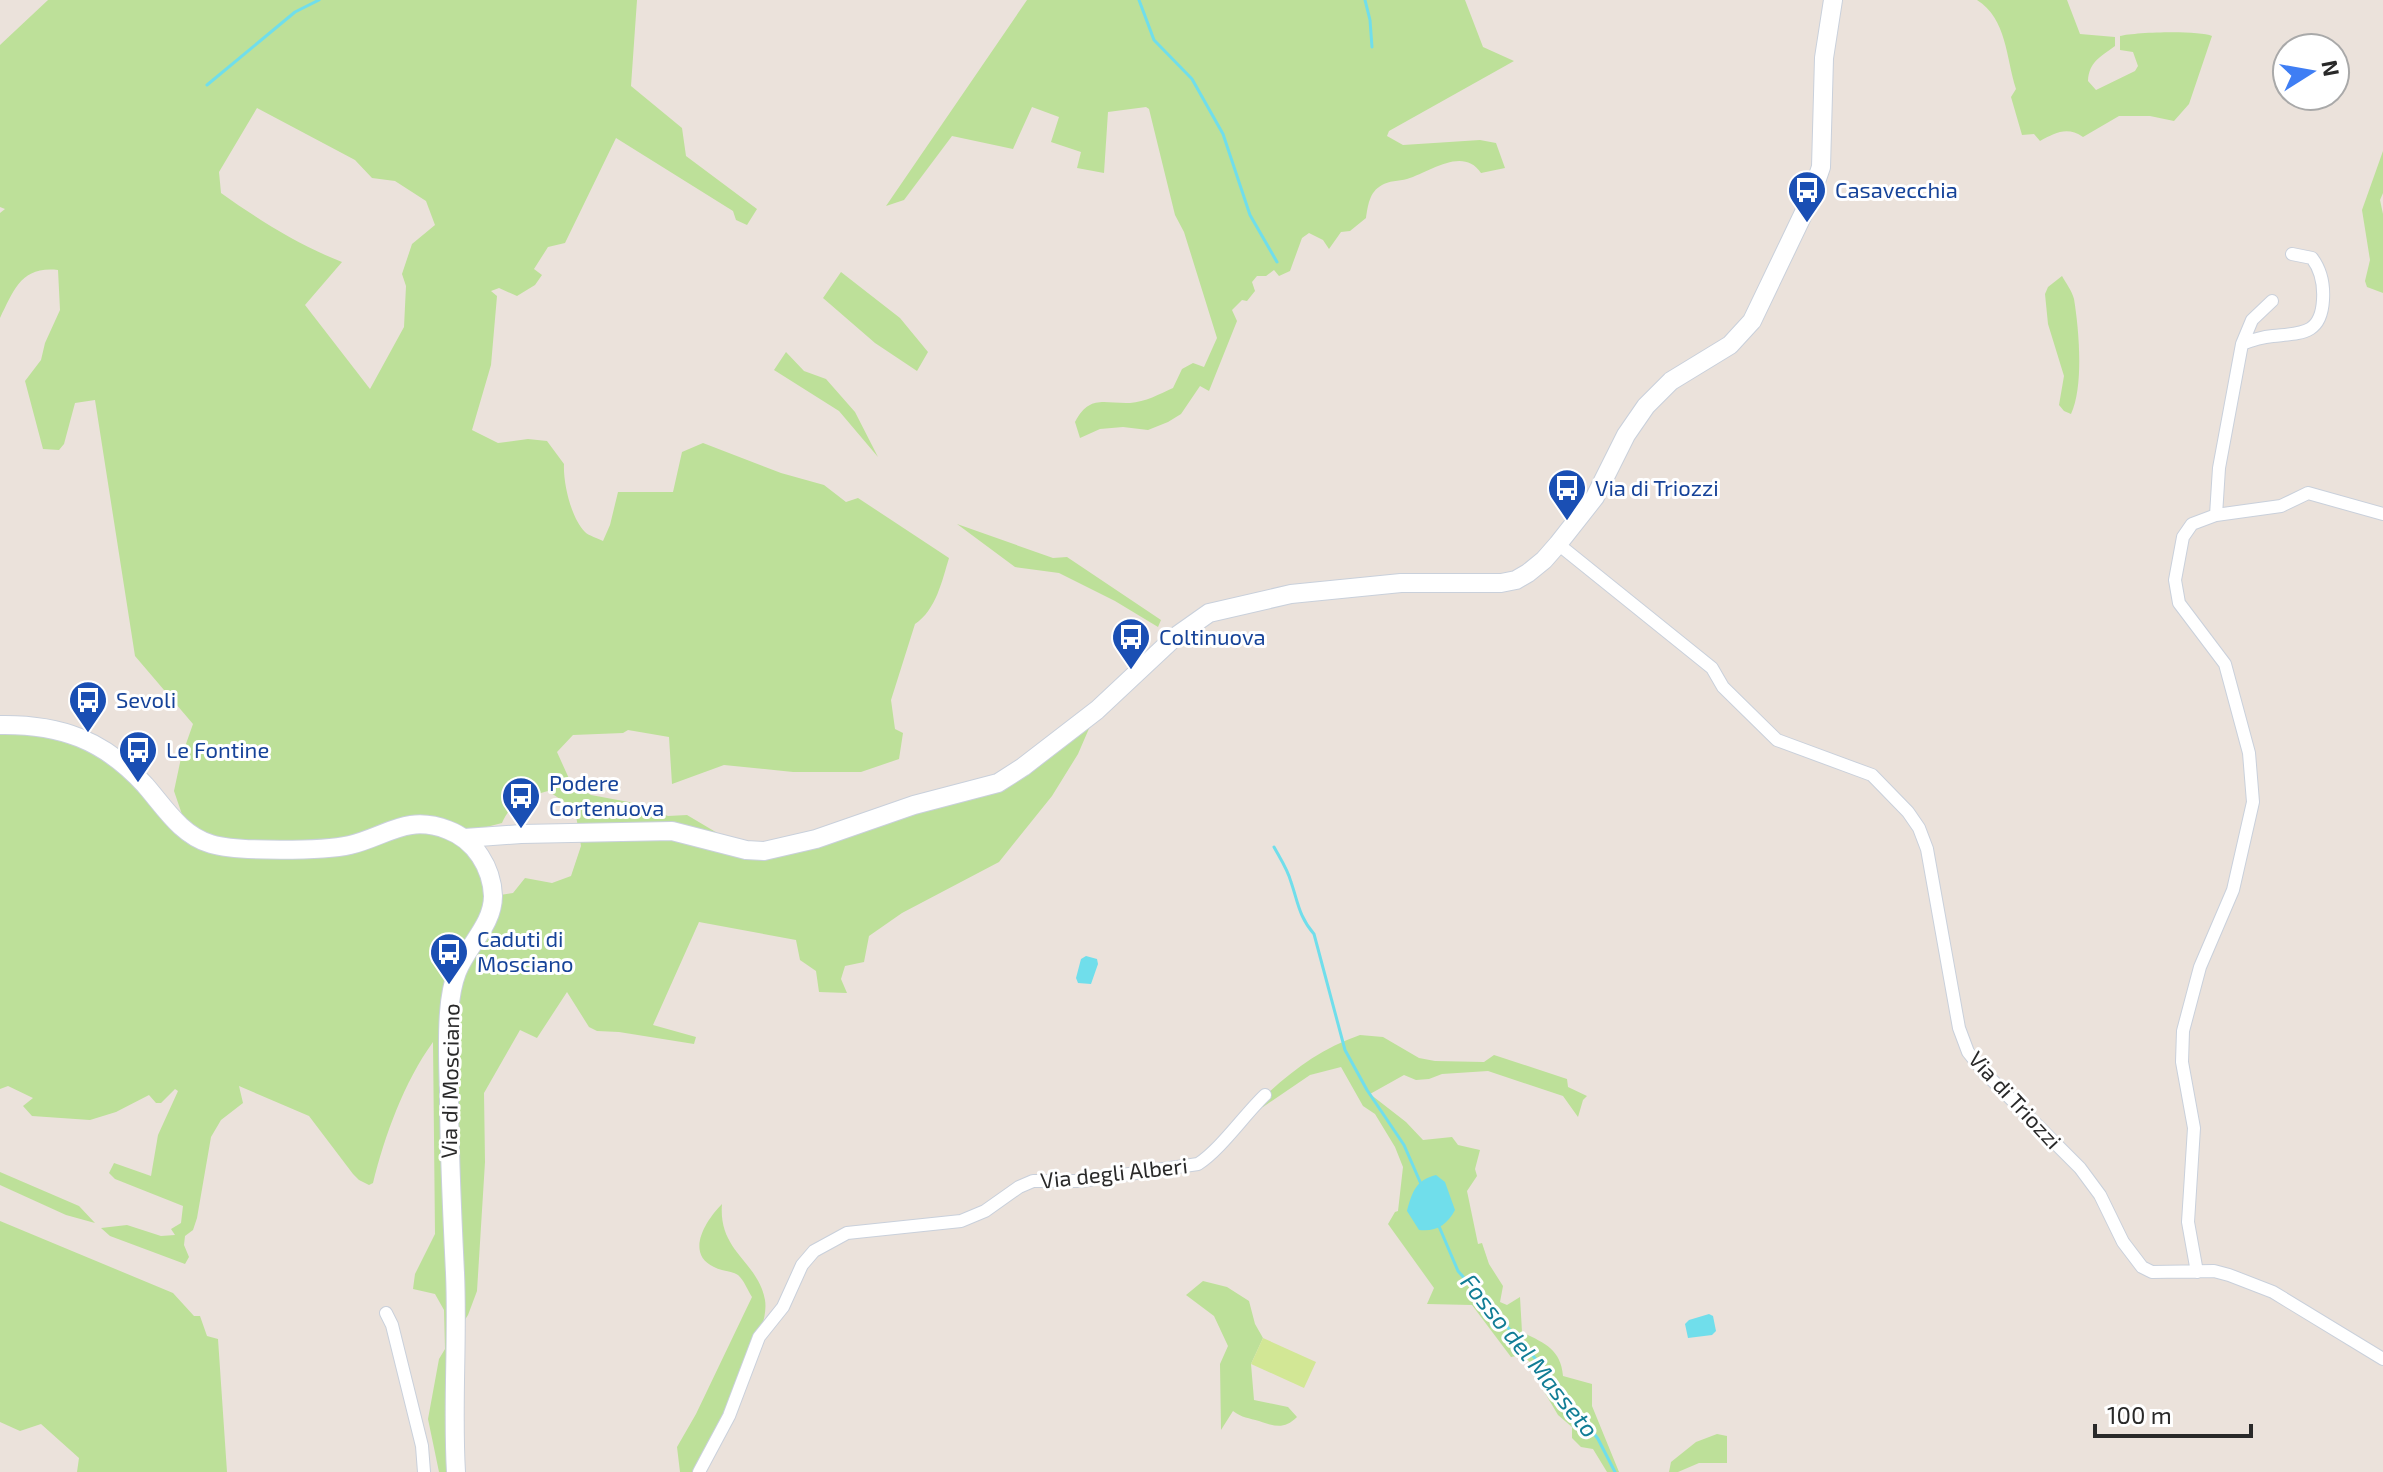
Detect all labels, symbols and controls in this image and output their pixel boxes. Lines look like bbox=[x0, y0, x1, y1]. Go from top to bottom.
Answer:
north arrow bbox=[2271, 32, 2351, 112]
text: N bbox=[2317, 58, 2346, 78]
bus stop icon: Casavecchia bbox=[1786, 169, 1828, 224]
place label: Casavecchia bbox=[1835, 176, 1958, 202]
bus stop icon: Via di Triozzi bbox=[1546, 467, 1588, 522]
place label: Via di Triozzi bbox=[1595, 474, 1719, 500]
bus stop icon: Coltinuova bbox=[1110, 616, 1152, 671]
place label: Coltinuova bbox=[1159, 623, 1266, 649]
bus stop icon: Sevoli bbox=[67, 679, 109, 734]
place label: Sevoli bbox=[116, 686, 176, 712]
bus stop icon: Le Fontine bbox=[117, 729, 159, 784]
place label: Le Fontine bbox=[166, 736, 269, 762]
place label: Podere Cortenuova bbox=[549, 769, 664, 820]
bus stop icon: Podere Cortenuova bbox=[500, 775, 542, 830]
place label: Caduti di Mosciano bbox=[477, 925, 574, 976]
bus stop icon: Caduti di Mosciano bbox=[428, 931, 470, 986]
street label: Via di Mosciano bbox=[435, 1003, 463, 1159]
street label: Via di Triozzi bbox=[1964, 1045, 2067, 1153]
street label: Via degli Alberi bbox=[1039, 1151, 1189, 1193]
water label: Fosso del Masseto bbox=[1455, 1267, 1605, 1443]
scale bar bbox=[2095, 1388, 2251, 1438]
text: 100 m bbox=[2107, 1400, 2172, 1429]

